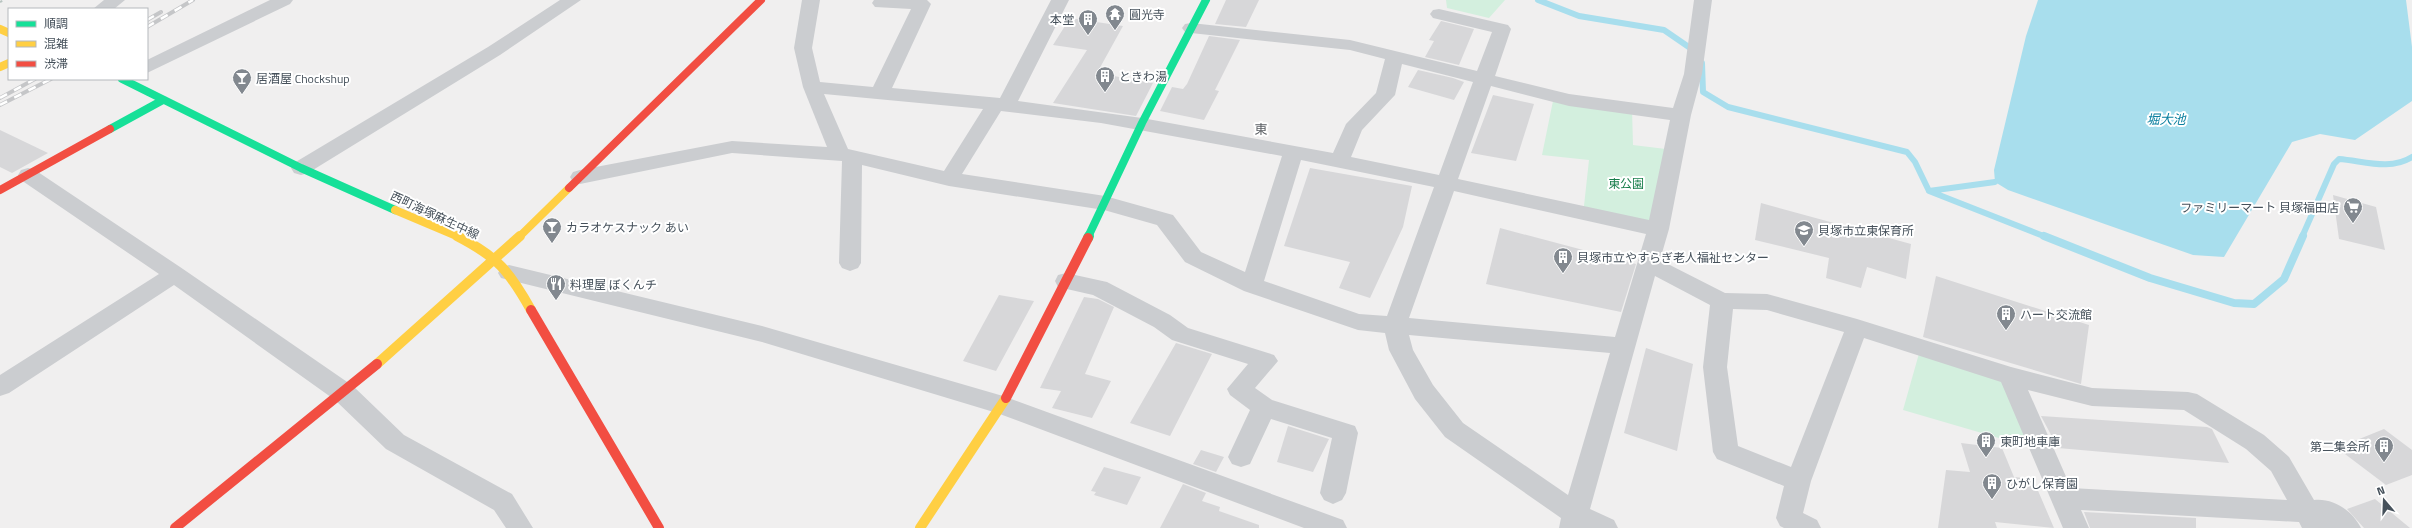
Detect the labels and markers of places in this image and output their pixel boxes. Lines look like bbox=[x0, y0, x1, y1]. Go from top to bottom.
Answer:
temple icon: 圓光寺 bbox=[1104, 3, 1126, 31]
place label: 圓光寺 bbox=[1129, 5, 1165, 24]
building icon: 本堂 bbox=[1077, 8, 1099, 36]
place label: 本堂 bbox=[1050, 10, 1074, 29]
building icon: ときわ湯 bbox=[1094, 65, 1116, 93]
bar icon: 居酒屋 Chockshup bbox=[231, 67, 253, 95]
place label: ときわ湯 bbox=[1119, 67, 1167, 86]
place label: 居酒屋 Chockshup bbox=[256, 69, 350, 88]
supermarket icon: ファミリーマート 貝塚福田店 bbox=[2342, 196, 2364, 224]
place label: ファミリーマート 貝塚福田店 bbox=[2180, 198, 2339, 217]
bar icon: カラオケスナック あい bbox=[541, 216, 563, 244]
place label: カラオケスナック あい bbox=[566, 218, 689, 237]
school or university icon: 貝塚市立東保育所 bbox=[1793, 219, 1815, 247]
place label: 貝塚市立東保育所 bbox=[1818, 221, 1914, 240]
building icon: 貝塚市立やすらぎ老人福祉センター bbox=[1552, 246, 1574, 274]
place label: 貝塚市立やすらぎ老人福祉センター bbox=[1577, 248, 1769, 267]
restaurant icon: 料理屋 ぼくんチ bbox=[545, 273, 567, 301]
place label: 料理屋 ぼくんチ bbox=[570, 275, 657, 294]
building icon: ハート交流館 bbox=[1995, 303, 2017, 331]
place label: ハート交流館 bbox=[2020, 305, 2092, 324]
building icon: 東町地車庫 bbox=[1975, 430, 1997, 458]
place label: 東町地車庫 bbox=[2000, 432, 2060, 451]
building icon: 第二集会所 bbox=[2373, 435, 2395, 463]
place label: 第二集会所 bbox=[2310, 437, 2370, 456]
building icon: ひがし保育園 bbox=[1981, 472, 2003, 500]
place label: ひがし保育園 bbox=[2006, 474, 2078, 493]

